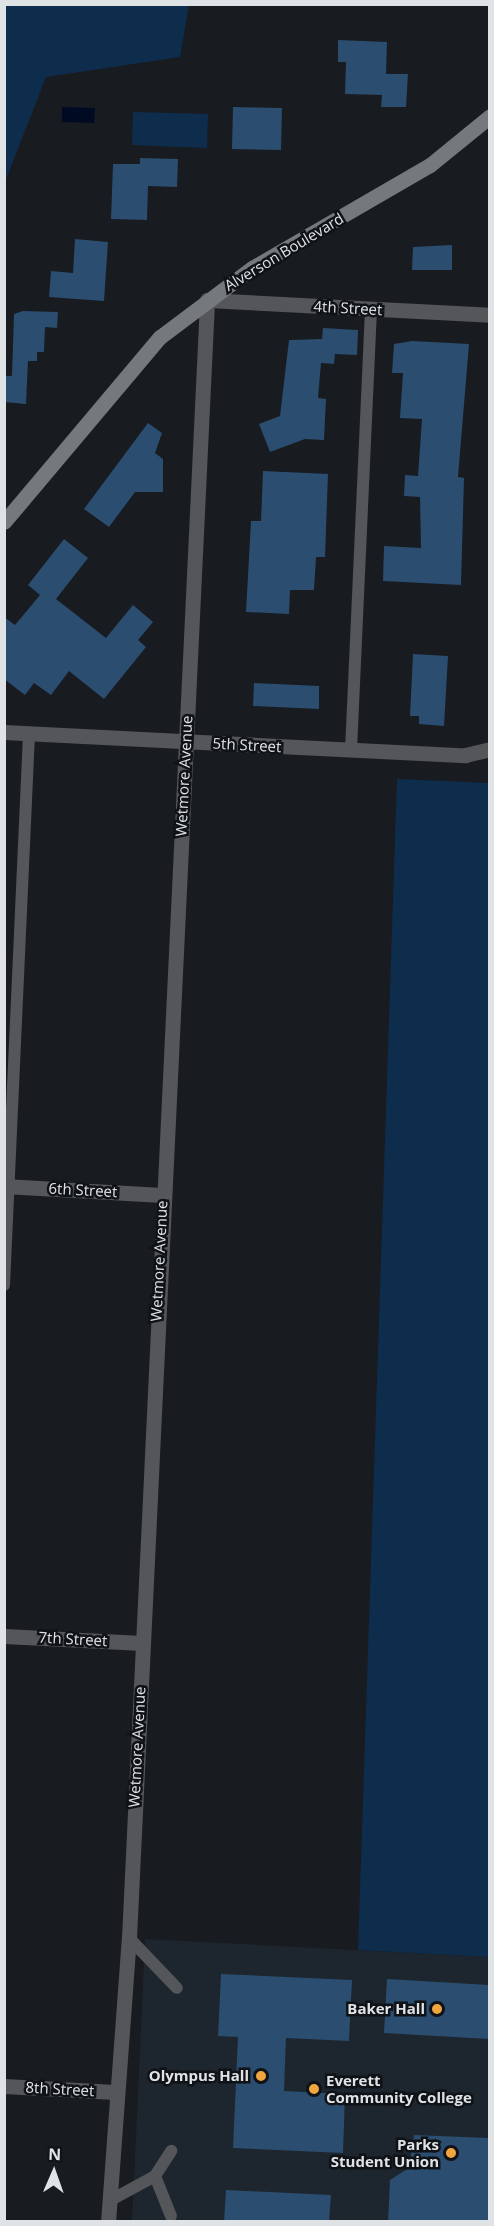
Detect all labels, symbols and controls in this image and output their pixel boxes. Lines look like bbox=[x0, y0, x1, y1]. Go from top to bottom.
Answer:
street label: Alverson Boulevard bbox=[221, 209, 347, 295]
street label: 4th Street bbox=[313, 297, 383, 319]
street label: Wetmore Avenue bbox=[172, 715, 196, 837]
street label: 5th Street bbox=[212, 734, 282, 756]
street label: 6th Street bbox=[48, 1179, 118, 1201]
street label: Wetmore Avenue bbox=[147, 1200, 171, 1322]
street label: 7th Street bbox=[38, 1628, 108, 1650]
street label: Wetmore Avenue bbox=[125, 1686, 149, 1808]
place label: Baker Hall bbox=[347, 2000, 425, 2018]
marker: Baker Hall bbox=[430, 2002, 444, 2016]
place label: Olympus Hall bbox=[149, 2067, 249, 2085]
marker: Olympus Hall bbox=[254, 2069, 268, 2083]
place label: Everett Community College bbox=[326, 2071, 472, 2106]
street label: 8th Street bbox=[25, 2078, 95, 2100]
marker: Everett Community College bbox=[307, 2082, 321, 2096]
place label: Parks Student Union bbox=[331, 2135, 439, 2170]
north arrow bbox=[24, 2142, 84, 2202]
text: N bbox=[48, 2143, 62, 2165]
marker: Parks Student Union bbox=[444, 2146, 458, 2160]

